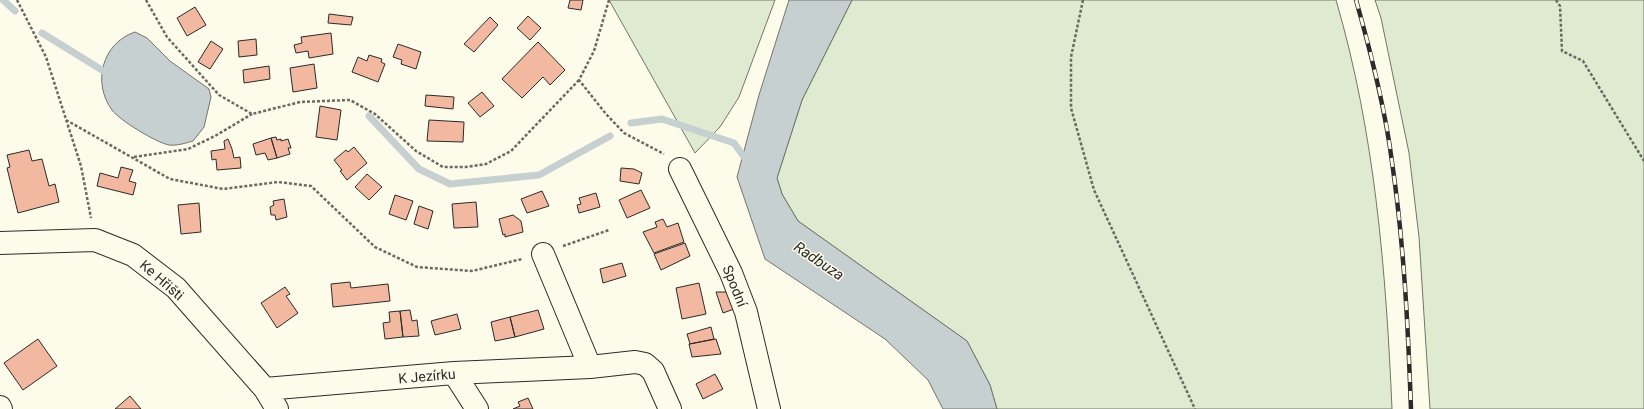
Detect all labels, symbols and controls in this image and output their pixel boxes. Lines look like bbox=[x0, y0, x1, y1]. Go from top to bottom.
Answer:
water label: Radbuza bbox=[791, 238, 847, 284]
street label: Ke Hřišti bbox=[137, 257, 187, 303]
street label: Spodní bbox=[719, 263, 751, 310]
street label: K Jezírku bbox=[398, 366, 456, 386]

